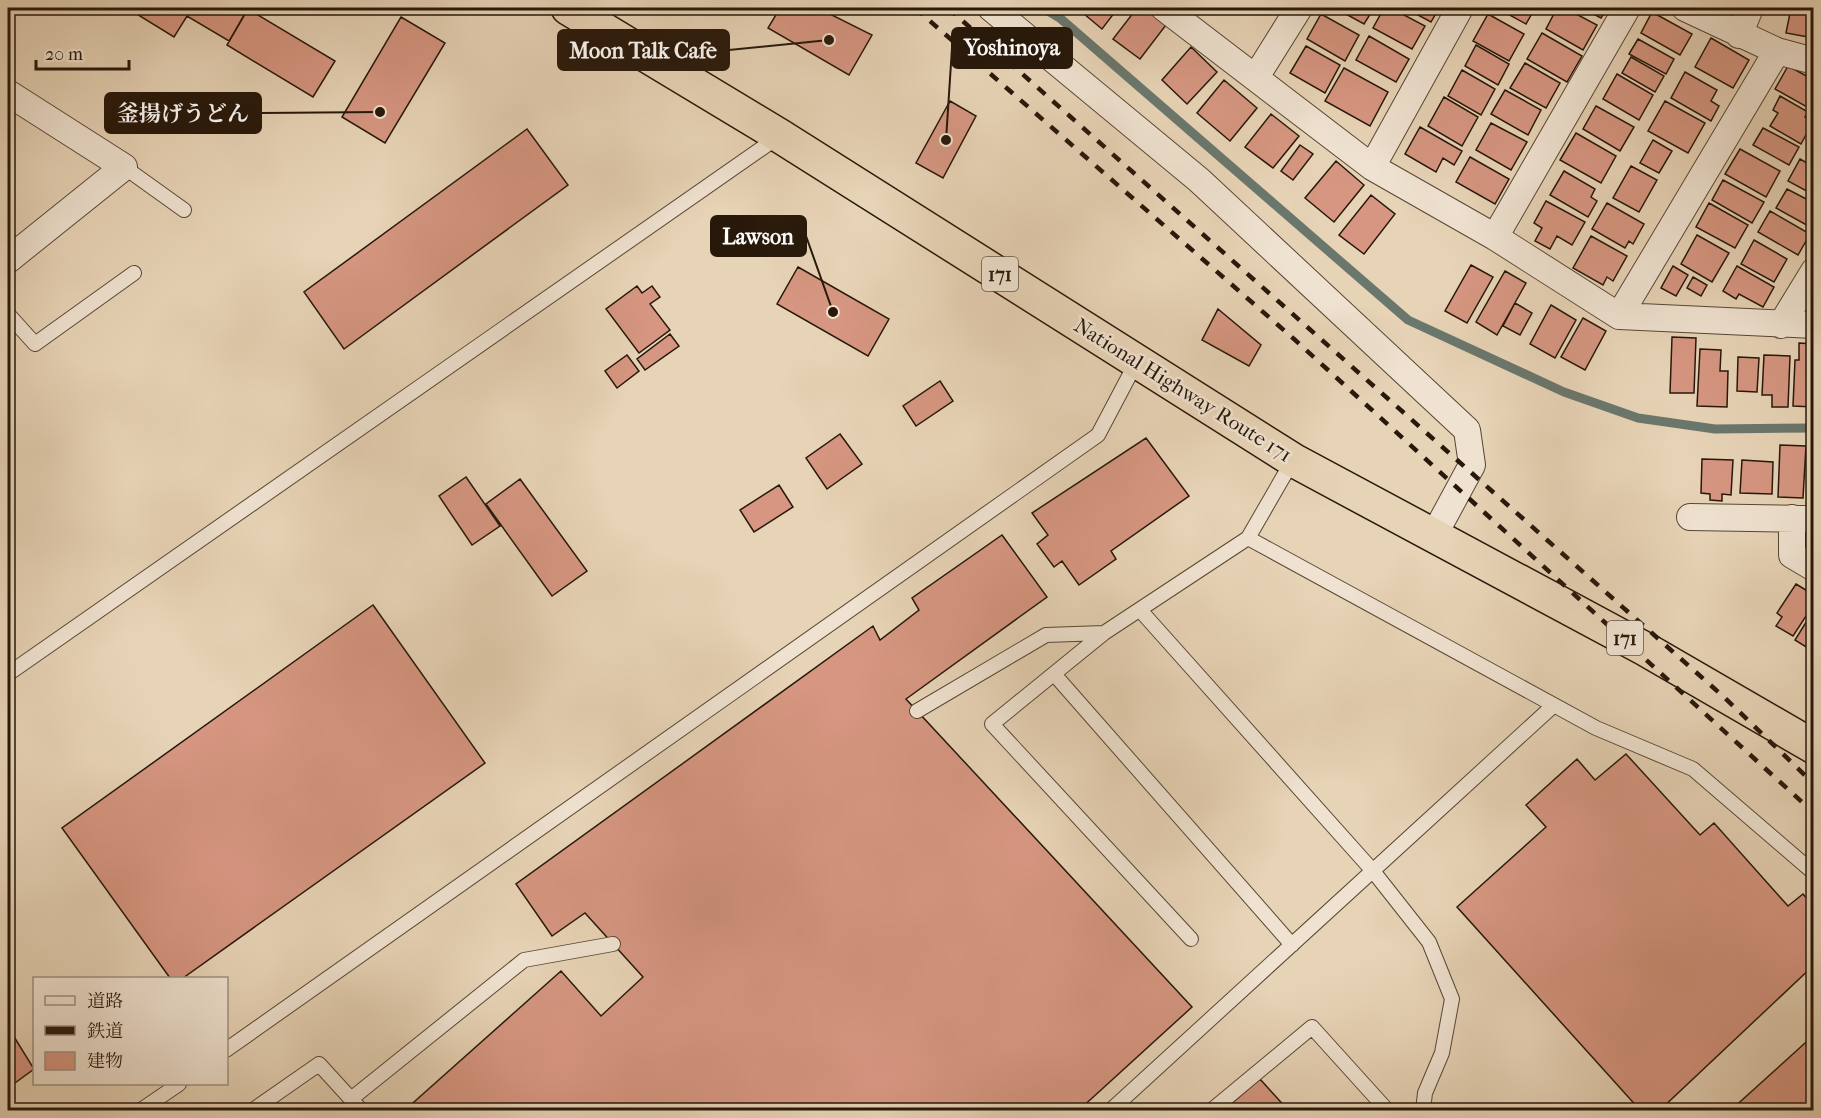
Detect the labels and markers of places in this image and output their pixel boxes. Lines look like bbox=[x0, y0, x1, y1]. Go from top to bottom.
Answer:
callout: Yoshinoya bbox=[952, 28, 1072, 68]
callout: Moon Talk Cafe bbox=[558, 30, 729, 70]
callout: 釜揚げうどん bbox=[105, 93, 261, 133]
callout: Lawson bbox=[711, 216, 806, 256]

